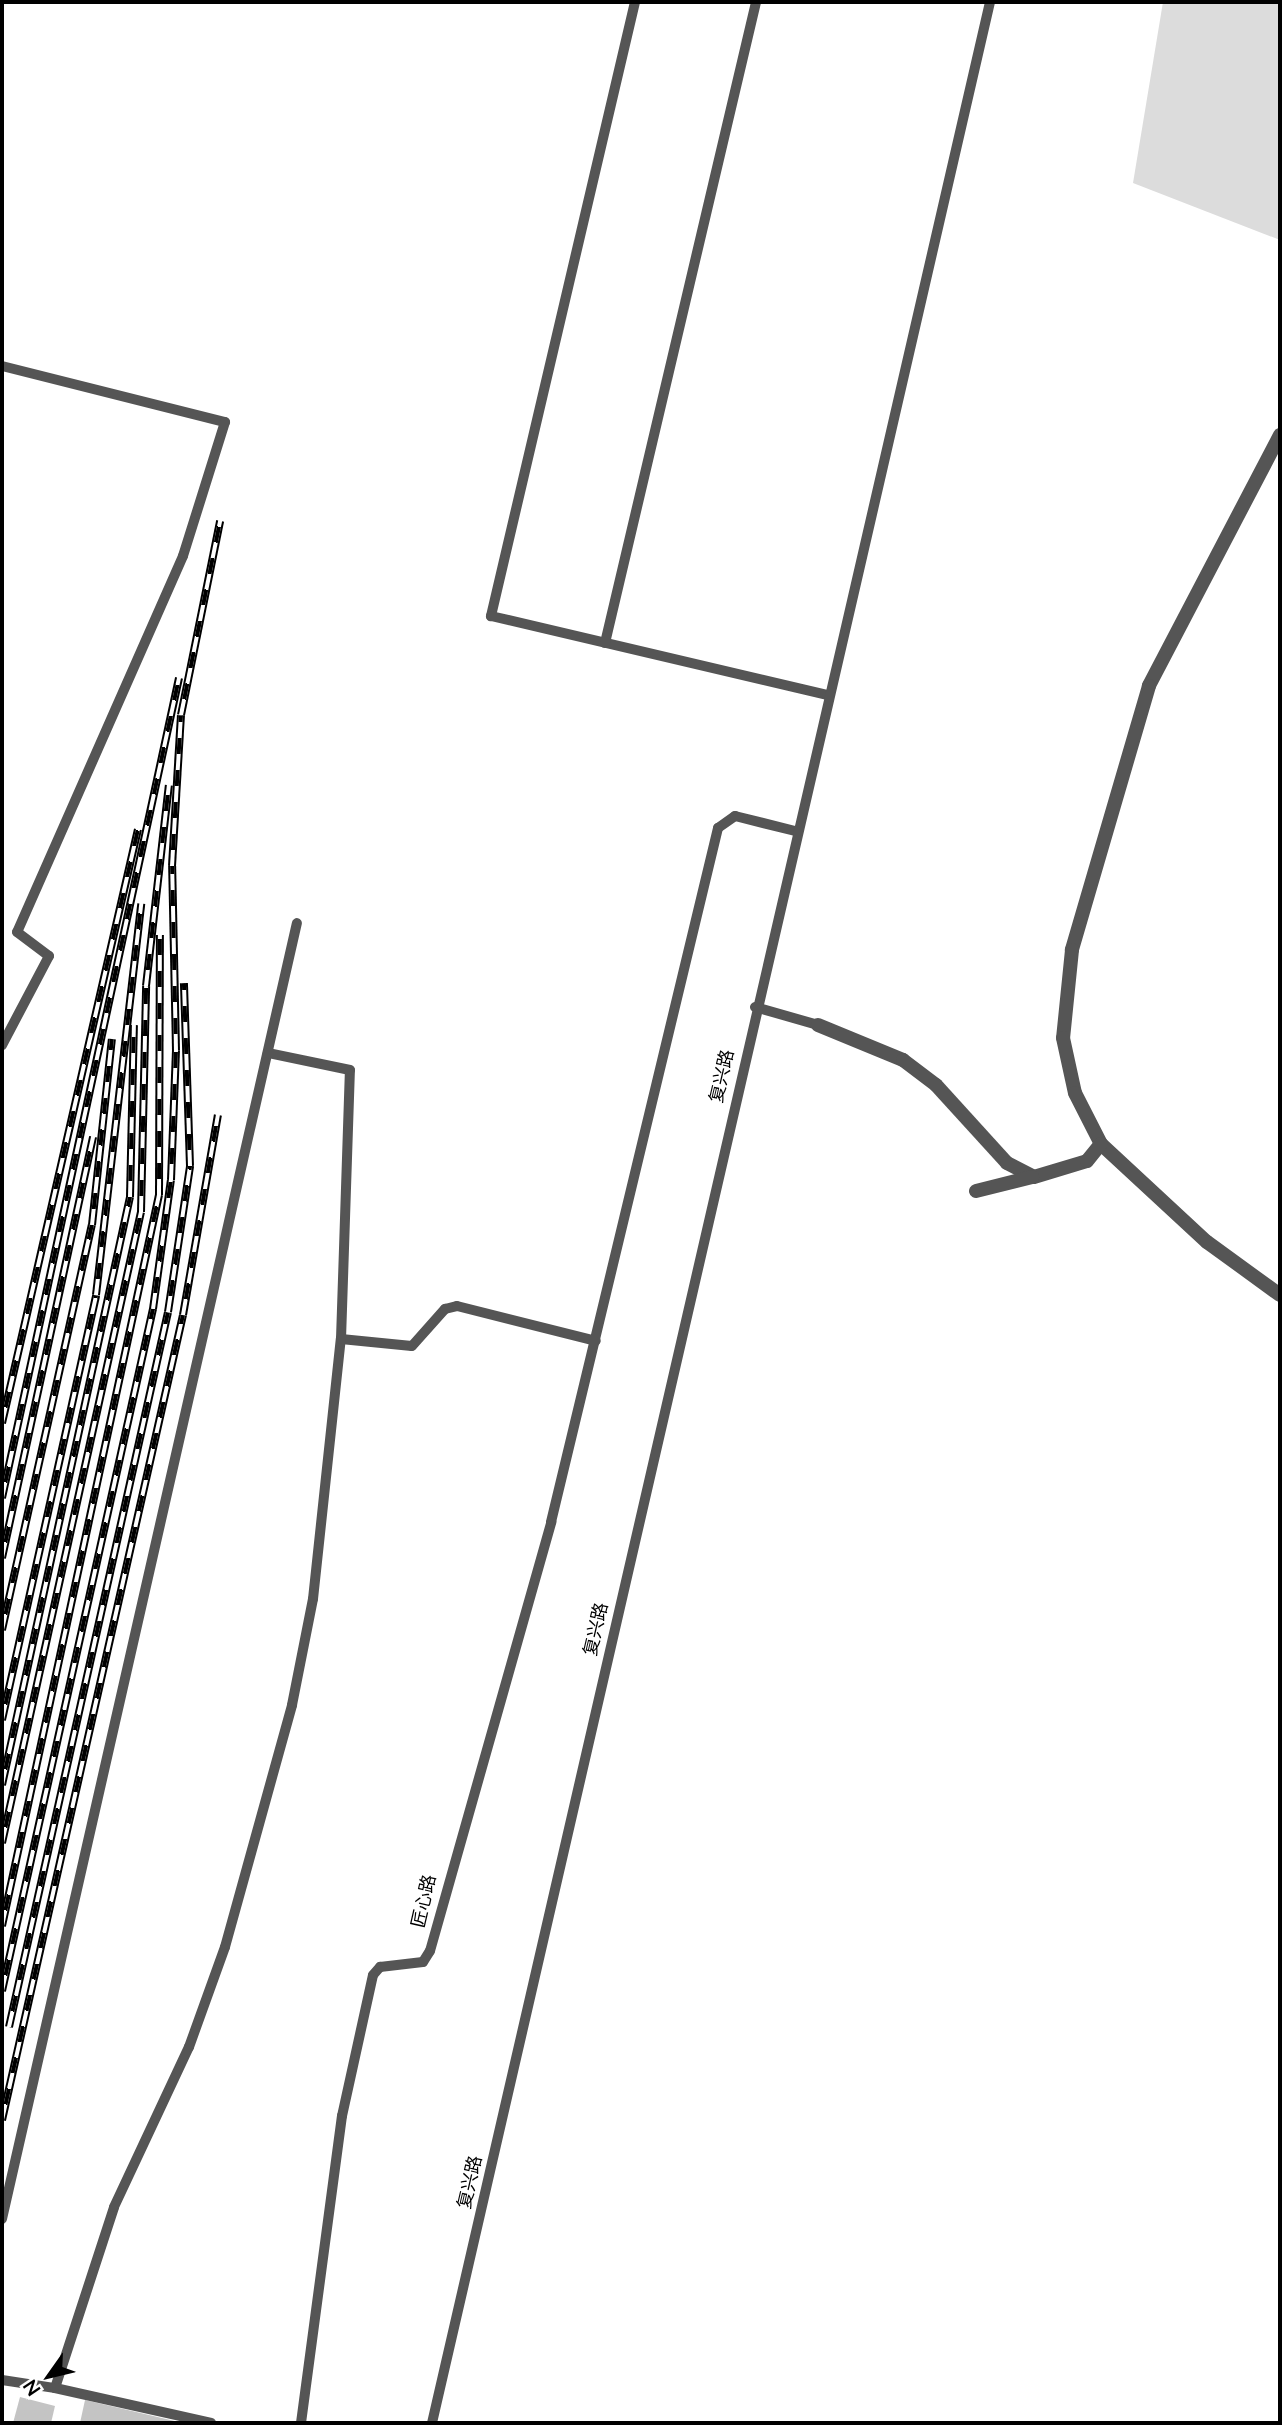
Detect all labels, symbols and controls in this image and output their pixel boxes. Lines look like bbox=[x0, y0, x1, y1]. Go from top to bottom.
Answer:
street label: 复兴路 bbox=[704, 1047, 738, 1105]
street label: 复兴路 bbox=[578, 1600, 612, 1658]
street label: 匠心路 bbox=[406, 1872, 440, 1930]
street label: 复兴路 bbox=[452, 2153, 486, 2211]
north arrow bbox=[14, 2341, 84, 2411]
text: N bbox=[18, 2376, 45, 2401]

